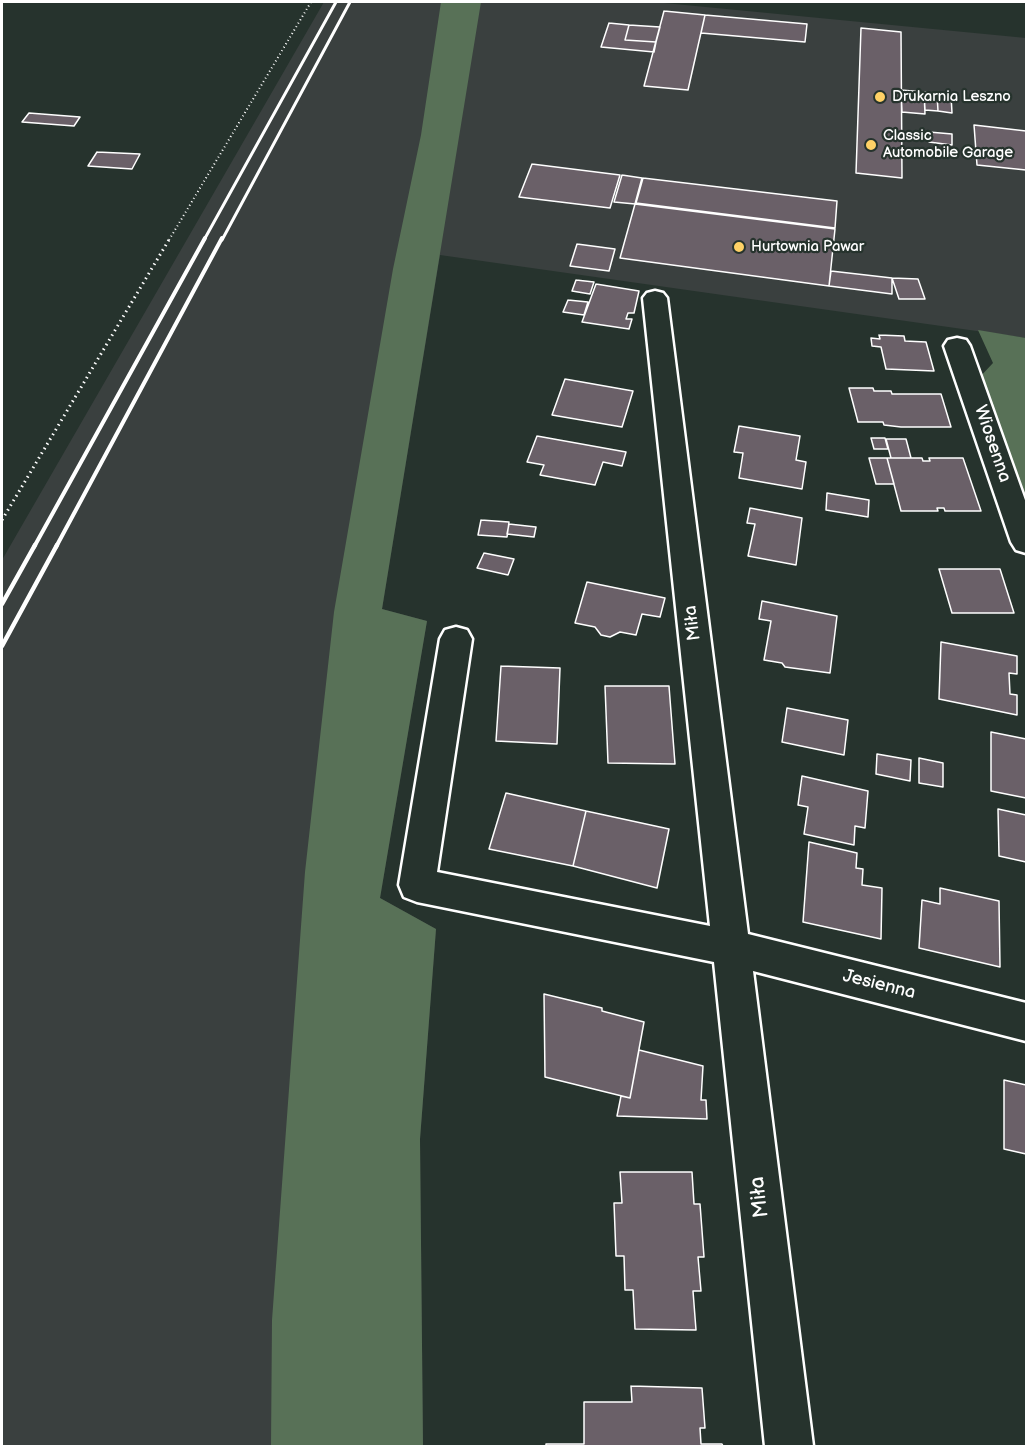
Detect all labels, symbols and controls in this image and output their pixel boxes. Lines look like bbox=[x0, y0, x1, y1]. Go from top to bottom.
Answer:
place label: Drukarnia Leszno bbox=[892, 88, 1011, 106]
marker: Drukarnia Leszno bbox=[873, 90, 887, 104]
place label: Classic Automobile Garage bbox=[883, 127, 1013, 162]
marker: Classic Automobile Garage bbox=[864, 138, 878, 152]
place label: Hurtownia Pawar bbox=[751, 238, 864, 256]
marker: Hurtownia Pawar bbox=[732, 240, 746, 254]
street label: Wiosenna bbox=[969, 403, 1015, 485]
street label: Miła bbox=[680, 604, 706, 642]
street label: Jesienna bbox=[840, 966, 918, 1004]
street label: Miła bbox=[745, 1175, 775, 1219]

